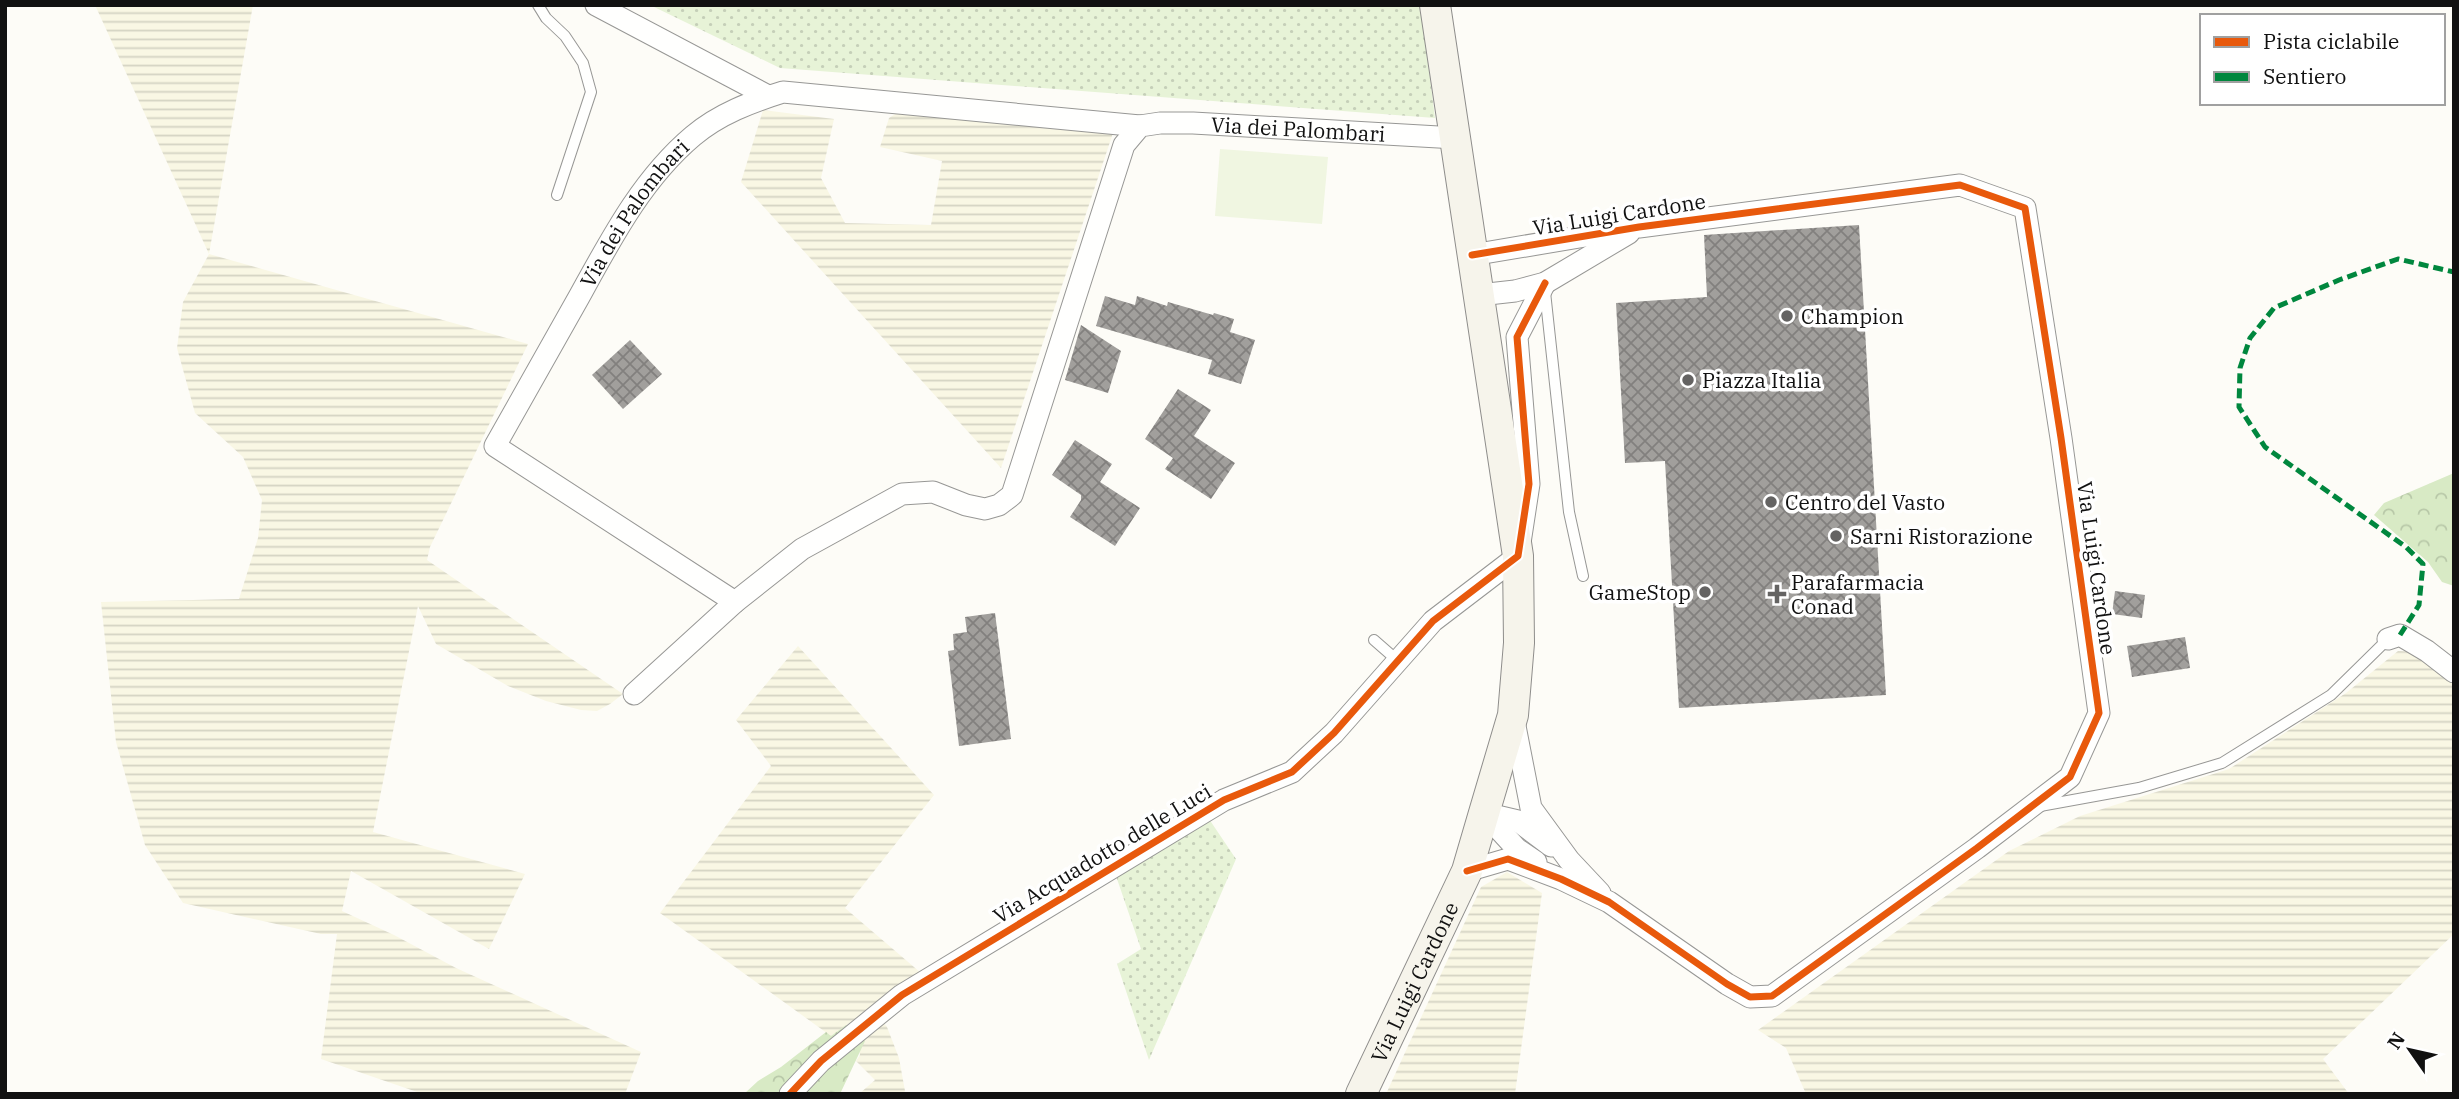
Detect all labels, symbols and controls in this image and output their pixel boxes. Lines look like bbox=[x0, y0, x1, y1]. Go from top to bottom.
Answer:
legend bbox=[2200, 14, 2445, 105]
text: Pista ciclabile bbox=[2263, 27, 2399, 55]
text: Sentiero bbox=[2263, 62, 2346, 90]
street label: Via dei Palombari bbox=[1210, 110, 1386, 148]
street label: Via dei Palombari bbox=[573, 133, 695, 292]
street label: Via Luigi Cardone bbox=[1531, 187, 1707, 241]
place label: Champion bbox=[1801, 302, 1904, 330]
marker: Champion bbox=[1779, 308, 1795, 324]
place label: Piazza Italia bbox=[1702, 366, 1821, 394]
marker: Piazza Italia bbox=[1680, 372, 1696, 388]
street label: Via Luigi Cardone bbox=[2071, 480, 2123, 656]
place label: Centro del Vasto bbox=[1785, 488, 1945, 516]
marker: Centro del Vasto bbox=[1763, 494, 1779, 510]
place label: Sarni Ristorazione bbox=[1850, 522, 2033, 550]
marker: Sarni Ristorazione bbox=[1828, 528, 1844, 544]
place label: Parafarmacia Conad bbox=[1791, 568, 1924, 620]
place label: GameStop bbox=[1589, 578, 1691, 606]
marker: GameStop bbox=[1697, 584, 1713, 600]
marker: Parafarmacia Conad bbox=[1769, 586, 1785, 602]
street label: Via Acquadotto delle Luci bbox=[988, 777, 1216, 929]
street label: Via Luigi Cardone bbox=[1364, 897, 1464, 1067]
north arrow bbox=[2375, 1015, 2445, 1085]
text: N bbox=[2382, 1028, 2410, 1053]

